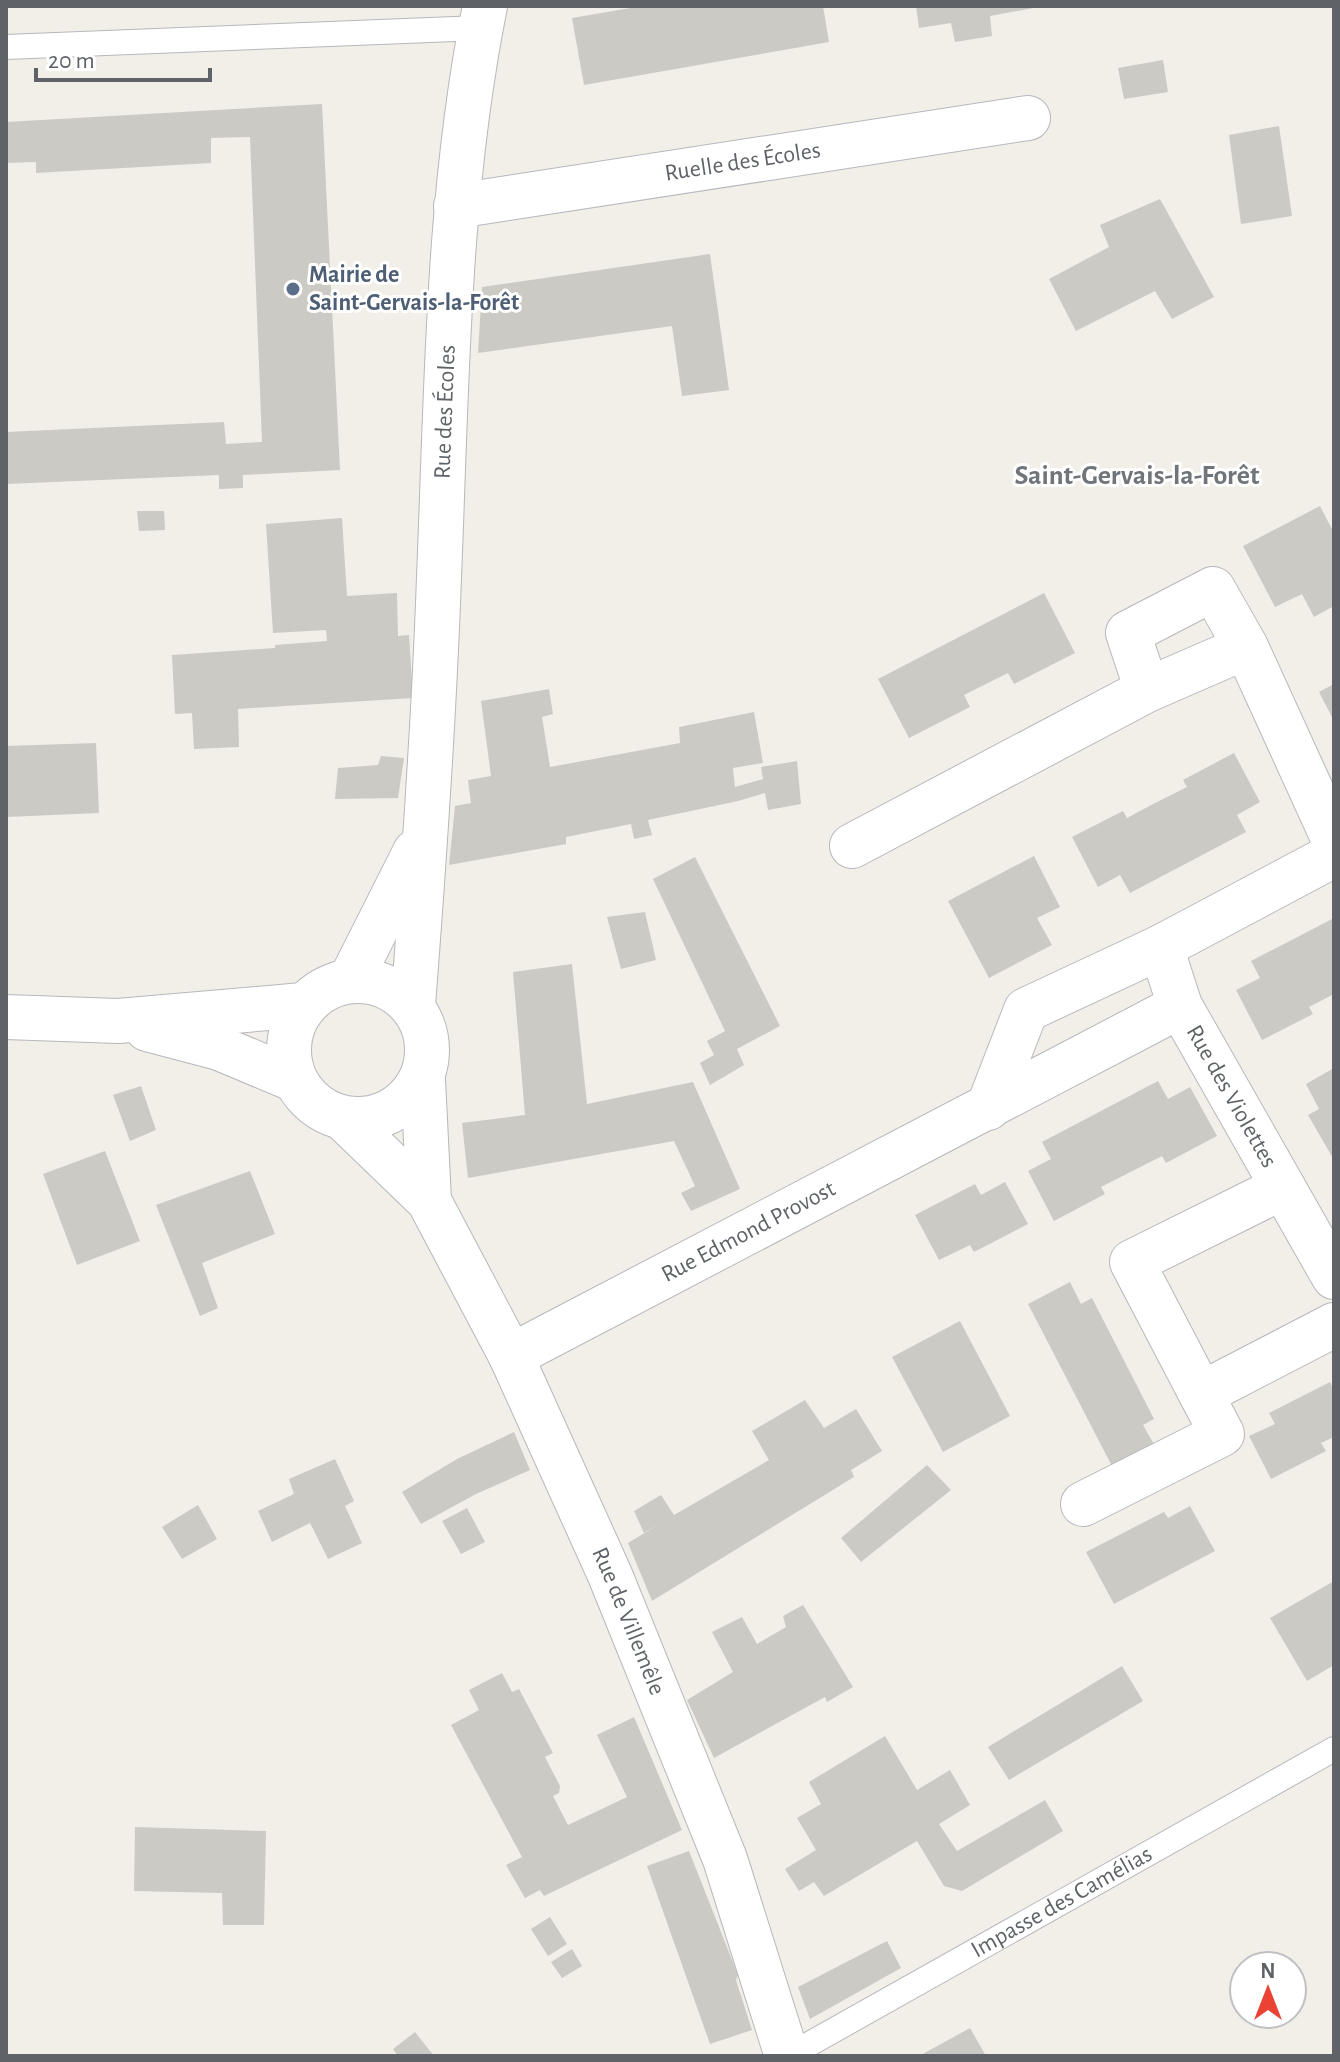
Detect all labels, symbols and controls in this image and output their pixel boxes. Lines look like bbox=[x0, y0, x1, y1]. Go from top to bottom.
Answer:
scale bar bbox=[36, 32, 210, 82]
text: 20 m bbox=[48, 49, 95, 73]
street label: Ruelle des Écoles bbox=[663, 138, 822, 186]
place label: Mairie de Saint-Gervais-la-Forêt bbox=[309, 263, 519, 315]
marker: Mairie de Saint-Gervais-la-Forêt bbox=[284, 280, 302, 298]
street label: Rue des Écoles bbox=[431, 344, 460, 479]
district label: Saint-Gervais-la-Forêt bbox=[1014, 462, 1260, 490]
street label: Rue des Violettes bbox=[1182, 1021, 1281, 1172]
street label: Rue Edmond Provost bbox=[658, 1176, 840, 1287]
street label: Rue de Villemêle bbox=[587, 1544, 669, 1698]
street label: Impasse des Camélias bbox=[967, 1842, 1156, 1962]
north arrow bbox=[1228, 1950, 1308, 2030]
text: N bbox=[1260, 1960, 1276, 1982]

